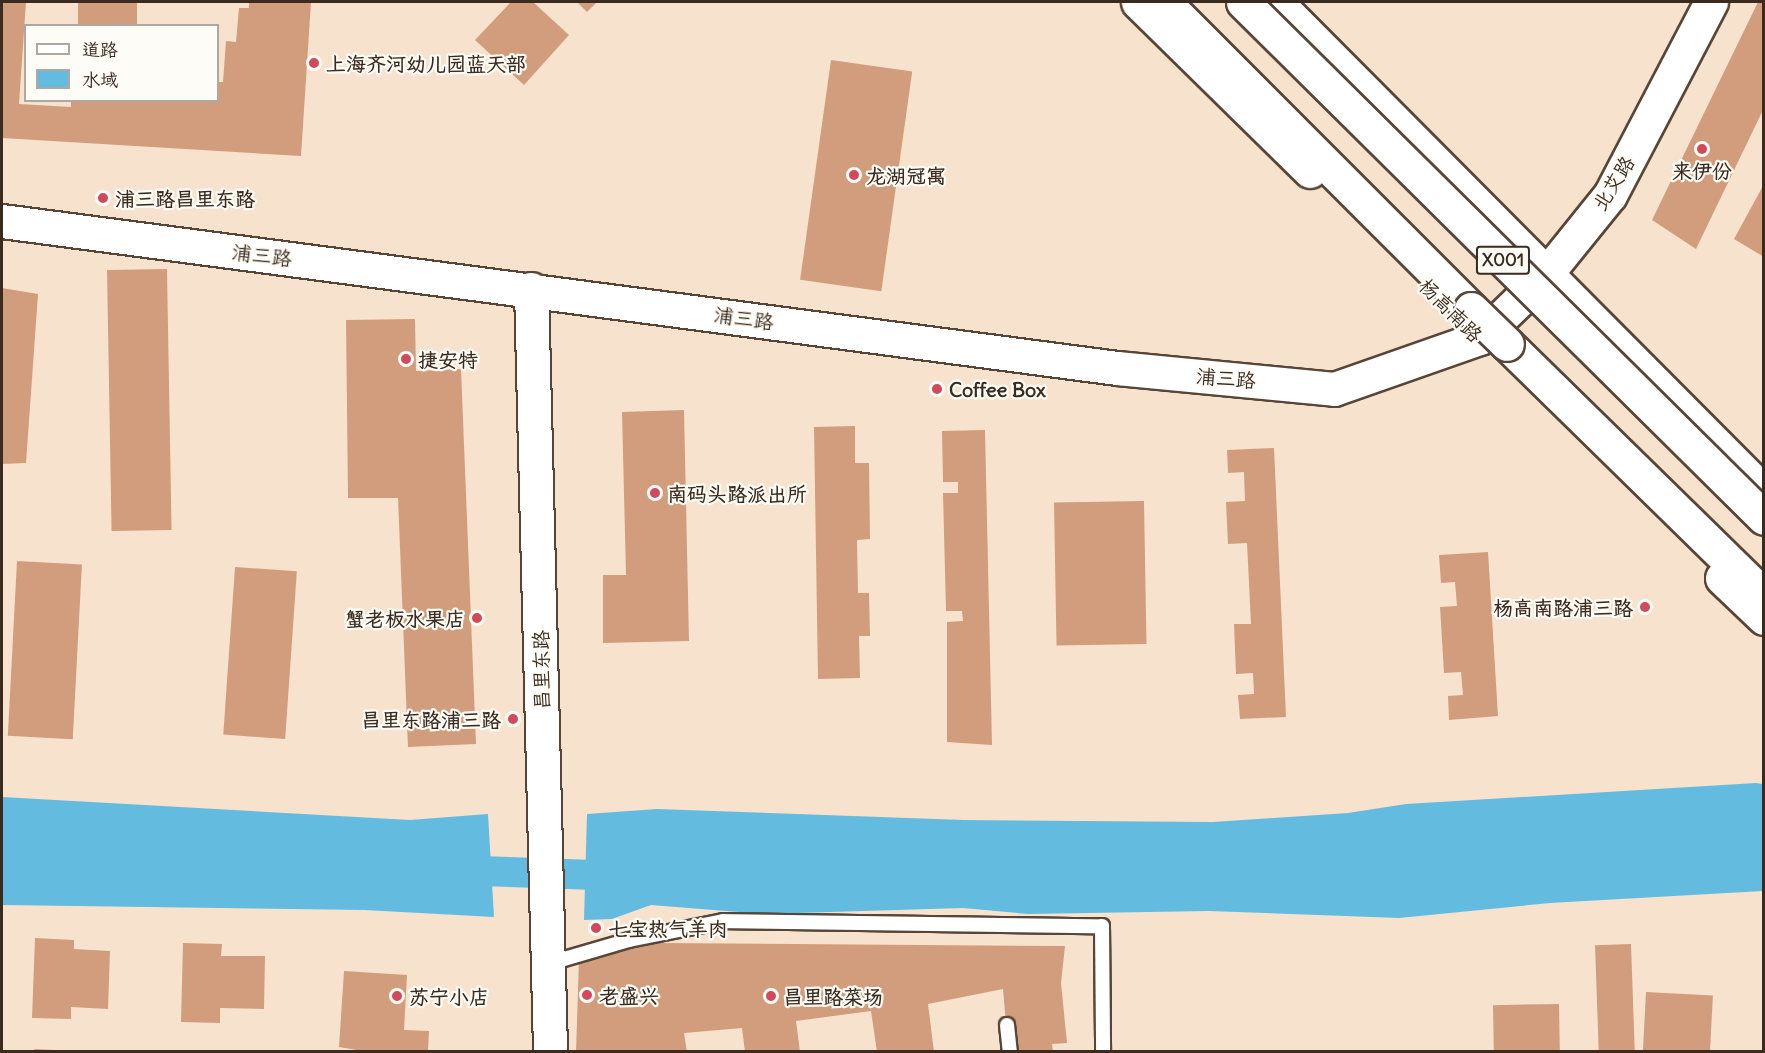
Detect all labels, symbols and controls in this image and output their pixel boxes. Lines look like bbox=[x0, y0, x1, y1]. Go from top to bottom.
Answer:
legend bbox=[24, 24, 219, 102]
text: 道路 bbox=[82, 38, 118, 61]
place label: 上海齐河幼儿园蓝天部 bbox=[326, 51, 526, 75]
marker: 上海齐河幼儿园蓝天部 bbox=[307, 56, 321, 70]
text: 水域 bbox=[82, 68, 118, 91]
marker: 来伊份 bbox=[1695, 142, 1709, 156]
street label: 北艾路 bbox=[1587, 151, 1639, 215]
place label: 来伊份 bbox=[1672, 158, 1732, 182]
place label: 龙湖冠寓 bbox=[866, 163, 946, 187]
marker: 龙湖冠寓 bbox=[847, 168, 861, 182]
place label: 浦三路昌里东路 bbox=[115, 186, 255, 210]
marker: 浦三路昌里东路 bbox=[96, 191, 110, 205]
street label: 浦三路 bbox=[231, 239, 293, 271]
road number: X001 bbox=[1474, 245, 1532, 275]
street label: 杨高南路 bbox=[1414, 273, 1488, 347]
street label: 浦三路 bbox=[713, 302, 775, 334]
place label: 捷安特 bbox=[418, 347, 478, 371]
marker: 捷安特 bbox=[399, 352, 413, 366]
street label: 浦三路 bbox=[1195, 363, 1257, 393]
place label: Coffee Box bbox=[949, 377, 1046, 401]
marker: Coffee Box bbox=[930, 382, 944, 396]
place label: 南码头路派出所 bbox=[667, 481, 807, 505]
marker: 南码头路派出所 bbox=[648, 486, 662, 500]
place label: 杨高南路浦三路 bbox=[1493, 595, 1633, 619]
marker: 杨高南路浦三路 bbox=[1638, 600, 1652, 614]
place label: 蟹老板水果店 bbox=[345, 606, 465, 630]
marker: 蟹老板水果店 bbox=[470, 611, 484, 625]
street label: 昌里东路 bbox=[528, 630, 554, 710]
place label: 昌里东路浦三路 bbox=[361, 707, 501, 731]
marker: 昌里东路浦三路 bbox=[506, 712, 520, 726]
place label: 七宝热气羊肉 bbox=[608, 916, 728, 940]
marker: 七宝热气羊肉 bbox=[589, 921, 603, 935]
place label: 老盛兴 bbox=[599, 983, 659, 1007]
place label: 苏宁小店 bbox=[409, 984, 489, 1008]
place label: 昌里路菜场 bbox=[783, 984, 883, 1008]
marker: 老盛兴 bbox=[580, 988, 594, 1002]
marker: 苏宁小店 bbox=[390, 989, 404, 1003]
marker: 昌里路菜场 bbox=[764, 989, 778, 1003]

